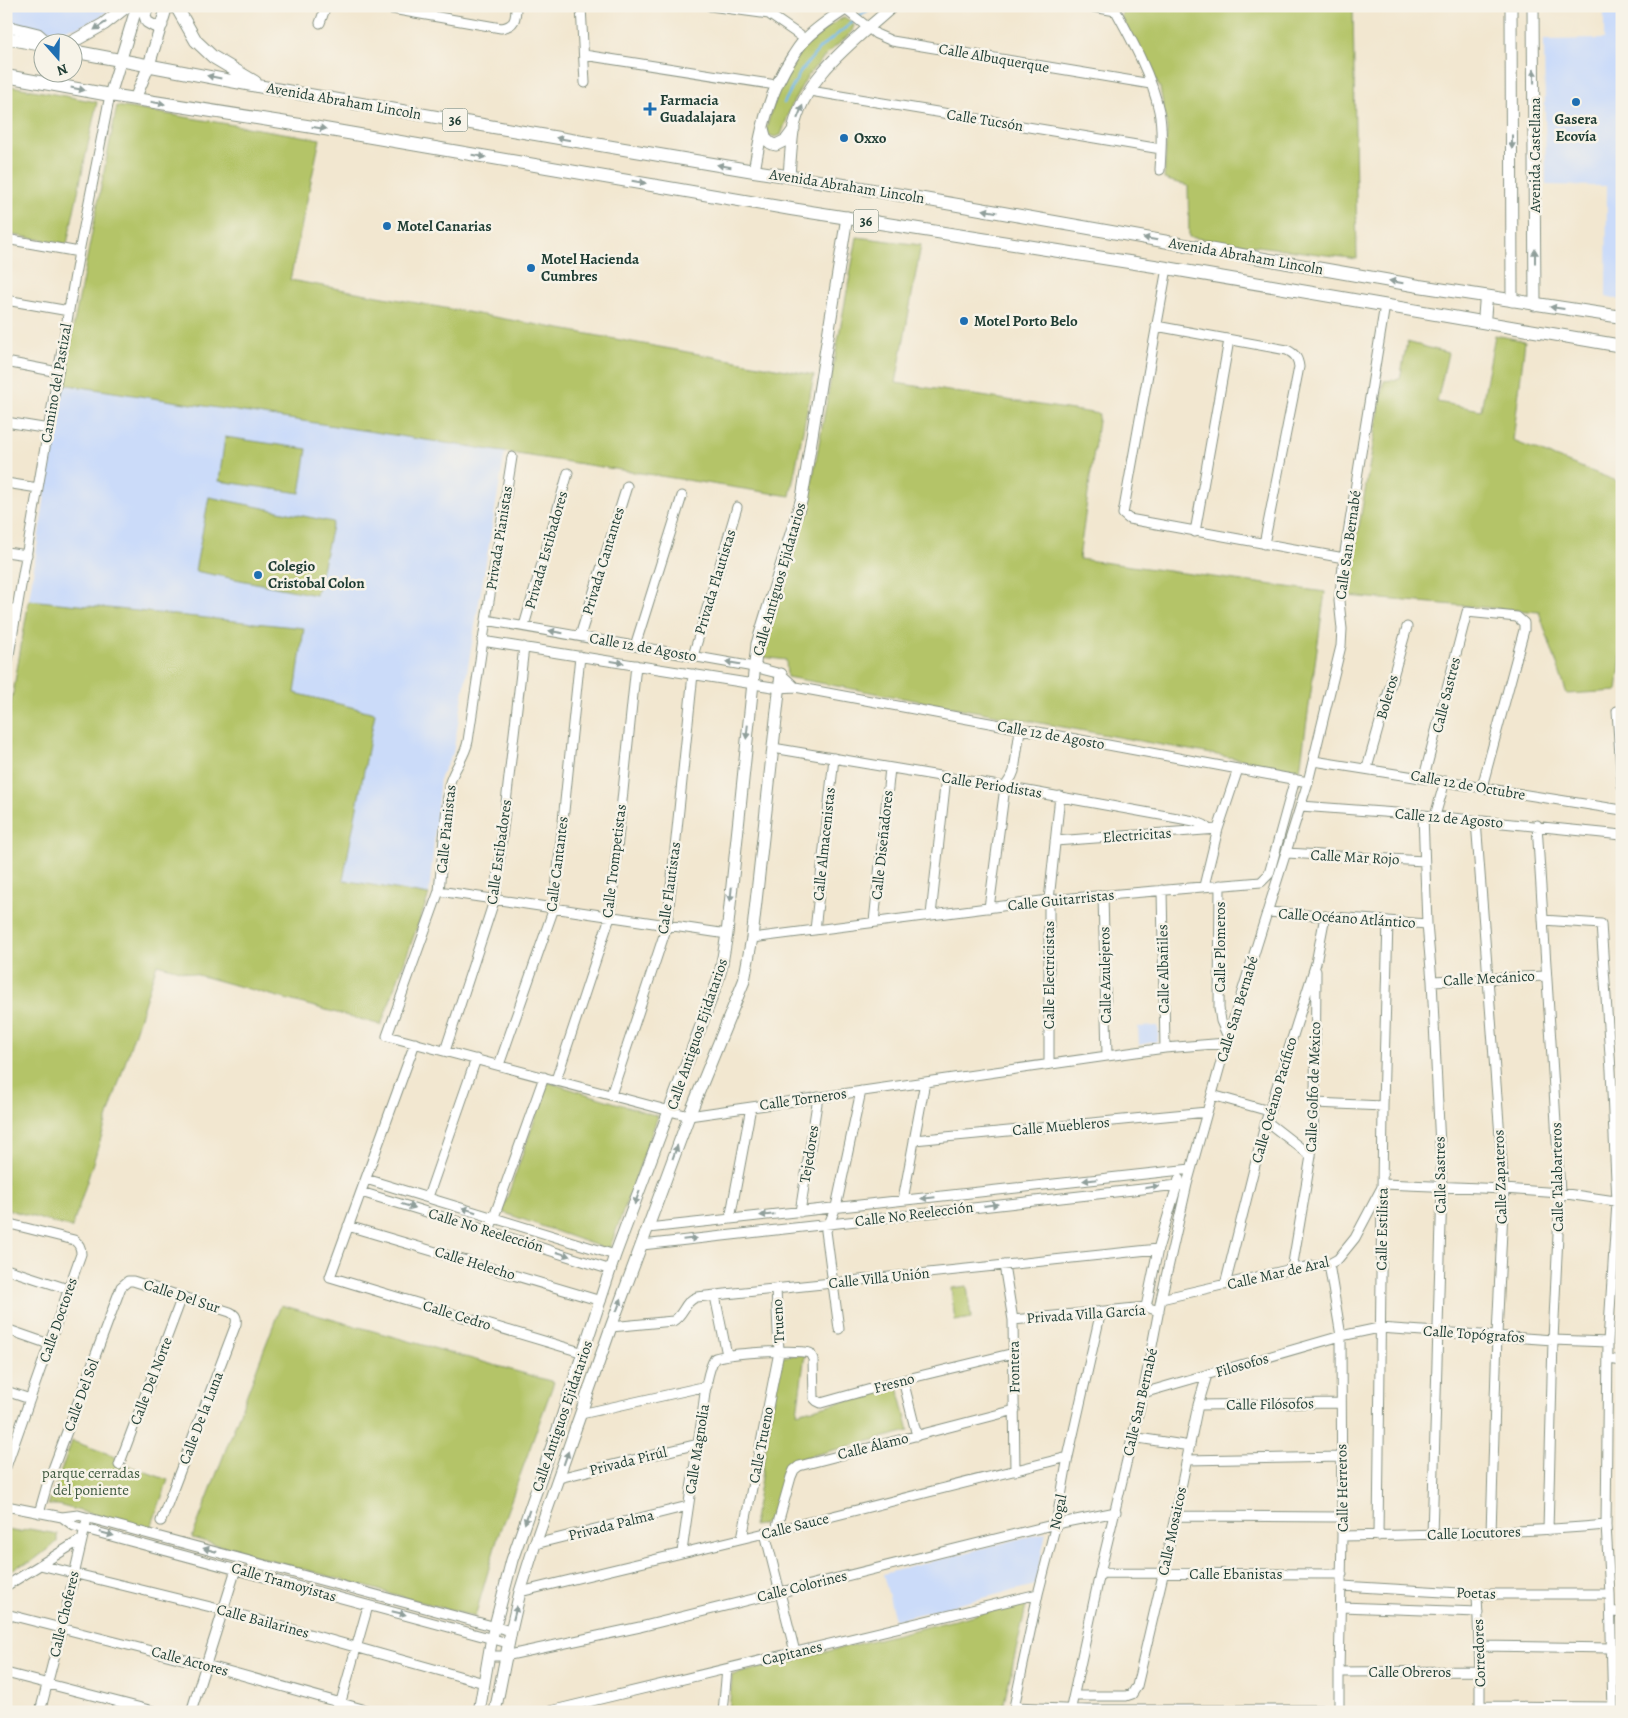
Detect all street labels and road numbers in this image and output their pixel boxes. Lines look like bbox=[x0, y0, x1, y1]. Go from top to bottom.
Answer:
street label: Calle Albuquerque bbox=[937, 38, 1051, 78]
street label: Avenida Abraham Lincoln bbox=[264, 77, 423, 124]
street label: Avenida Castellana bbox=[1525, 97, 1545, 214]
street label: Calle Tucsón bbox=[945, 104, 1025, 136]
road number: 36 bbox=[442, 108, 468, 132]
street label: Avenida Abraham Lincoln bbox=[767, 164, 926, 208]
road number: 36 bbox=[854, 210, 878, 232]
street label: Avenida Abraham Lincoln bbox=[1166, 232, 1325, 279]
street label: Camino del Pastizal bbox=[36, 321, 76, 444]
street label: Privada Pianistas bbox=[481, 484, 517, 592]
street label: Privada Estibadores bbox=[520, 489, 572, 611]
street label: Calle San Bernabé bbox=[1330, 489, 1366, 601]
street label: Calle Antiguos Ejidatarios bbox=[748, 500, 810, 658]
street label: Privada Cantantes bbox=[577, 505, 629, 617]
street label: Privada Flautistas bbox=[689, 527, 741, 637]
street label: Calle 12 de Agosto bbox=[588, 628, 698, 666]
street label: Calle Sastres bbox=[1427, 655, 1465, 735]
street label: Boleros bbox=[1371, 672, 1403, 722]
street label: Calle 12 de Agosto bbox=[996, 716, 1106, 754]
street label: Calle 12 de Octubre bbox=[1409, 765, 1527, 805]
street label: Calle Periodistas bbox=[940, 767, 1044, 803]
street label: Calle Pianistas bbox=[431, 784, 461, 874]
street label: Calle Almacenistas bbox=[808, 786, 840, 902]
street label: Calle Diseñadores bbox=[866, 789, 898, 901]
street label: Calle Estibadores bbox=[482, 798, 516, 906]
street label: Calle Trompetistas bbox=[597, 803, 631, 919]
street label: Calle 12 de Agosto bbox=[1394, 803, 1504, 833]
street label: Calle Cantantes bbox=[541, 815, 573, 913]
street label: Electricitas bbox=[1102, 823, 1172, 847]
street label: Calle Flautistas bbox=[653, 841, 685, 935]
street label: Calle Mar Rojo bbox=[1310, 845, 1400, 869]
street label: Calle Guitarristas bbox=[1007, 884, 1115, 916]
street label: Calle Plomeros bbox=[1210, 901, 1230, 993]
street label: Calle Océano Atlántico bbox=[1278, 903, 1416, 933]
street label: Calle Electricistas bbox=[1039, 921, 1059, 1029]
street label: Calle Albañiles bbox=[1152, 924, 1174, 1014]
street label: Calle Azulejeros bbox=[1094, 926, 1116, 1024]
street label: Calle San Bernabé bbox=[1211, 953, 1263, 1065]
street label: Calle Antiguos Ejidatarios bbox=[662, 956, 732, 1112]
street label: Calle Mecánico bbox=[1443, 966, 1535, 990]
street label: Calle Golfo de México bbox=[1301, 1021, 1325, 1153]
street label: Calle Océano Pacífico bbox=[1246, 1035, 1302, 1165]
street label: Calle Torneros bbox=[758, 1083, 848, 1115]
street label: Calle Muebleros bbox=[1011, 1112, 1111, 1140]
street label: Calle Talabarteros bbox=[1546, 1122, 1568, 1232]
street label: Tejedores bbox=[795, 1124, 823, 1184]
street label: Calle Zapateros bbox=[1488, 1129, 1512, 1225]
street label: Calle Sastres bbox=[1429, 1136, 1451, 1214]
street label: Calle Estilista bbox=[1371, 1187, 1393, 1271]
street label: Calle No Reelección bbox=[854, 1197, 974, 1231]
street label: Calle No Reelección bbox=[426, 1203, 546, 1257]
street label: Calle Helecho bbox=[432, 1241, 518, 1285]
street label: Calle Mar de Aral bbox=[1225, 1251, 1331, 1294]
street label: Calle Villa Unión bbox=[827, 1263, 931, 1293]
street label: Calle Del Sur bbox=[141, 1274, 223, 1318]
street label: Calle Doctores bbox=[34, 1275, 82, 1365]
street label: Calle Cedro bbox=[420, 1295, 494, 1335]
street label: Trueno bbox=[767, 1298, 789, 1344]
street label: Privada Villa García bbox=[1026, 1300, 1146, 1328]
street label: Calle Topógrafos bbox=[1423, 1320, 1525, 1348]
street label: Calle Del Norte bbox=[125, 1334, 177, 1428]
street label: Calle Antiguos Ejidatarios bbox=[527, 1338, 597, 1494]
street label: Frontera bbox=[1004, 1340, 1024, 1394]
street label: Calle San Bernabé bbox=[1118, 1346, 1162, 1458]
street label: Filosofos bbox=[1213, 1348, 1271, 1382]
street label: Calle Del Sol bbox=[59, 1356, 104, 1434]
street label: Fresno bbox=[871, 1368, 917, 1398]
street label: Calle De la Luna bbox=[174, 1369, 228, 1467]
street label: Calle Filósofos bbox=[1226, 1393, 1314, 1415]
street label: Calle Magnolia bbox=[680, 1402, 714, 1496]
street label: Calle Trueno bbox=[744, 1405, 778, 1485]
street label: Calle Álamo bbox=[835, 1428, 911, 1464]
street label: Privada Pirúl bbox=[587, 1442, 669, 1480]
street label: Calle Herreros bbox=[1331, 1444, 1353, 1532]
street label: Calle Mosaicos bbox=[1153, 1485, 1191, 1577]
street label: Nogal bbox=[1044, 1492, 1072, 1532]
street label: Privada Palma bbox=[566, 1505, 656, 1545]
street label: Calle Sauce bbox=[759, 1508, 831, 1544]
street label: Calle Locutores bbox=[1427, 1521, 1521, 1545]
street label: Calle Tramoyistas bbox=[229, 1557, 339, 1607]
street label: Calle Ebanistas bbox=[1189, 1564, 1283, 1584]
street label: Calle Colorines bbox=[755, 1565, 849, 1607]
street label: Calle Choferes bbox=[44, 1569, 84, 1659]
street label: Poetas bbox=[1456, 1582, 1496, 1604]
street label: Calle Bailarines bbox=[214, 1599, 312, 1643]
street label: Corredores bbox=[1468, 1618, 1490, 1688]
street label: Capitanes bbox=[760, 1636, 824, 1670]
street label: Calle Actores bbox=[149, 1641, 231, 1681]
street label: Calle Obreros bbox=[1369, 1662, 1451, 1682]

